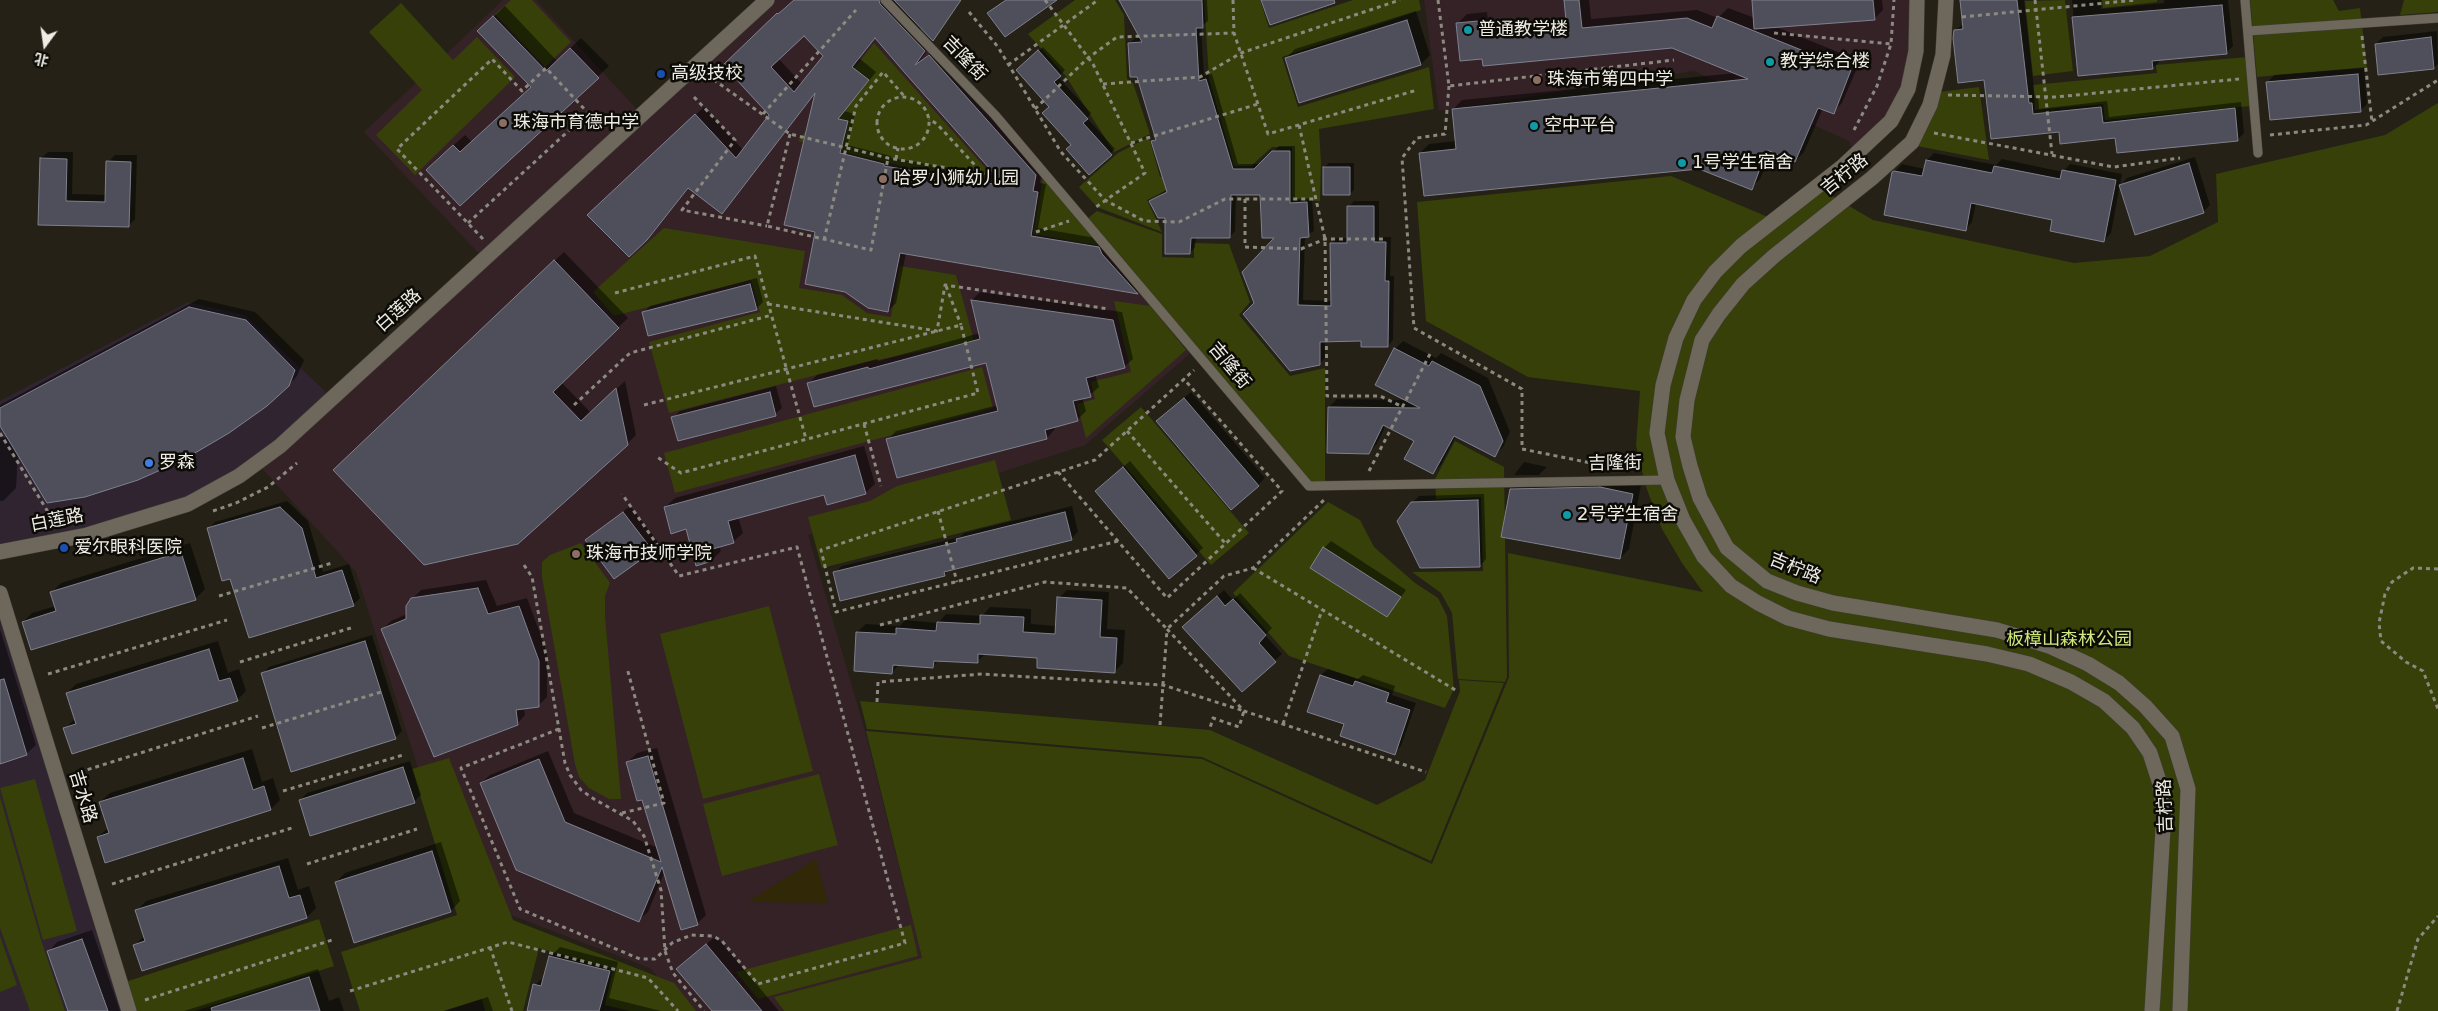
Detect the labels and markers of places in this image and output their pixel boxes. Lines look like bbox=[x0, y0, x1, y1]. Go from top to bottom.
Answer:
place label: 普通教学楼 bbox=[1478, 19, 1568, 41]
marker: 普通教学楼 bbox=[1462, 24, 1474, 36]
place label: 教学综合楼 bbox=[1780, 51, 1870, 73]
marker: 教学综合楼 bbox=[1764, 56, 1776, 68]
place label: 高级技校 bbox=[671, 63, 743, 85]
marker: 高级技校 bbox=[655, 68, 667, 80]
place label: 珠海市第四中学 bbox=[1547, 69, 1673, 91]
marker: 珠海市第四中学 bbox=[1531, 74, 1543, 86]
place label: 珠海市育德中学 bbox=[513, 112, 639, 134]
place label: 空中平台 bbox=[1544, 115, 1616, 137]
marker: 珠海市育德中学 bbox=[497, 117, 509, 129]
marker: 空中平台 bbox=[1528, 120, 1540, 132]
place label: 1号学生宿舍 bbox=[1692, 152, 1793, 174]
marker: 1号学生宿舍 bbox=[1676, 157, 1688, 169]
place label: 哈罗小狮幼儿园 bbox=[893, 168, 1019, 190]
marker: 哈罗小狮幼儿园 bbox=[877, 173, 889, 185]
place label: 罗森 bbox=[159, 452, 195, 474]
marker: 罗森 bbox=[143, 457, 155, 469]
place label: 2号学生宿舍 bbox=[1577, 504, 1678, 526]
marker: 2号学生宿舍 bbox=[1561, 509, 1573, 521]
place label: 爱尔眼科医院 bbox=[74, 537, 182, 559]
marker: 爱尔眼科医院 bbox=[58, 542, 70, 554]
place label: 珠海市技师学院 bbox=[586, 543, 712, 565]
marker: 珠海市技师学院 bbox=[570, 548, 582, 560]

